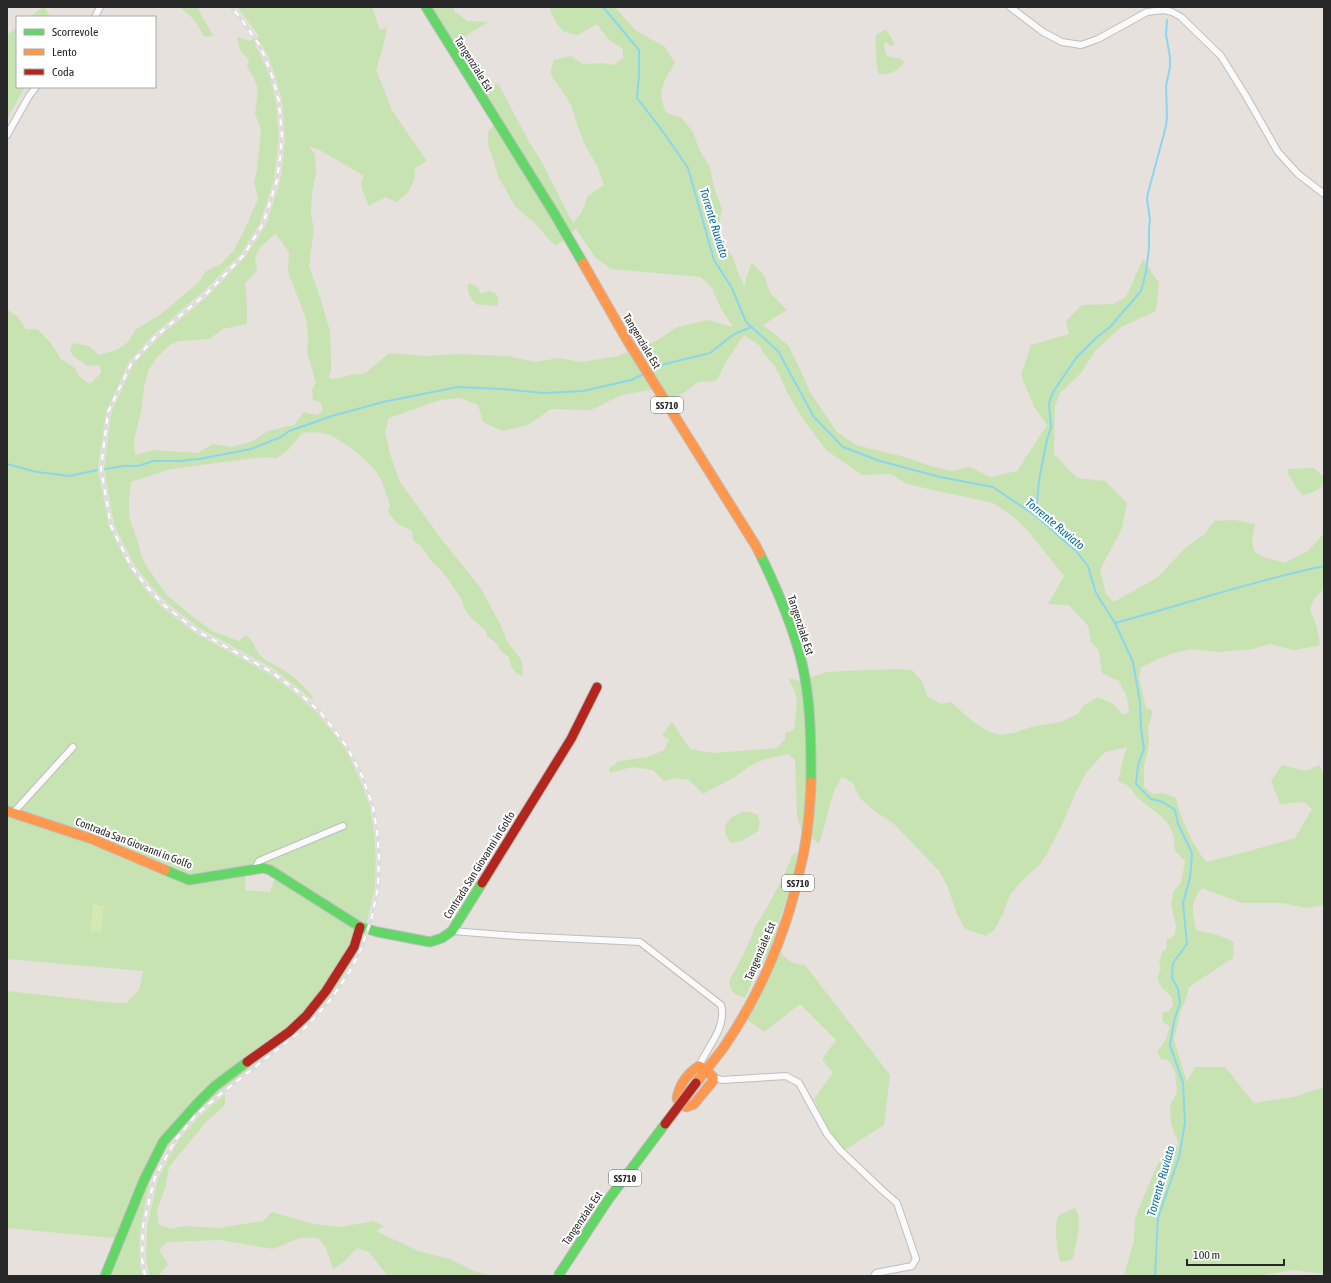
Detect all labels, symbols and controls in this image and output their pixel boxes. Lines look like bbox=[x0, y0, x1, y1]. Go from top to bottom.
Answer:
legend bbox=[16, 16, 156, 88]
text: Scorrevole bbox=[52, 25, 99, 39]
street label: Tangenziale Est bbox=[452, 35, 496, 93]
text: Lento bbox=[52, 45, 77, 59]
text: Coda bbox=[52, 65, 74, 79]
water label: Torrente Ruviato bbox=[697, 186, 731, 260]
street label: Tangenziale Est bbox=[621, 311, 663, 371]
road number: SS710 bbox=[651, 397, 683, 413]
water label: Torrente Ruviato bbox=[1023, 495, 1088, 553]
street label: Tangenziale Est bbox=[786, 594, 816, 656]
street label: Contrada San Giovanni in Golfo bbox=[441, 809, 517, 921]
street label: Contrada San Giovanni in Golfo bbox=[74, 815, 194, 871]
road number: SS710 bbox=[782, 875, 814, 891]
street label: Tangenziale Est bbox=[742, 920, 778, 982]
water label: Torrente Ruviato bbox=[1144, 1144, 1178, 1218]
road number: SS710 bbox=[609, 1170, 641, 1186]
street label: Tangenziale Est bbox=[560, 1189, 604, 1247]
scale bar bbox=[1187, 1241, 1284, 1267]
text: 100 m bbox=[1193, 1248, 1220, 1262]

